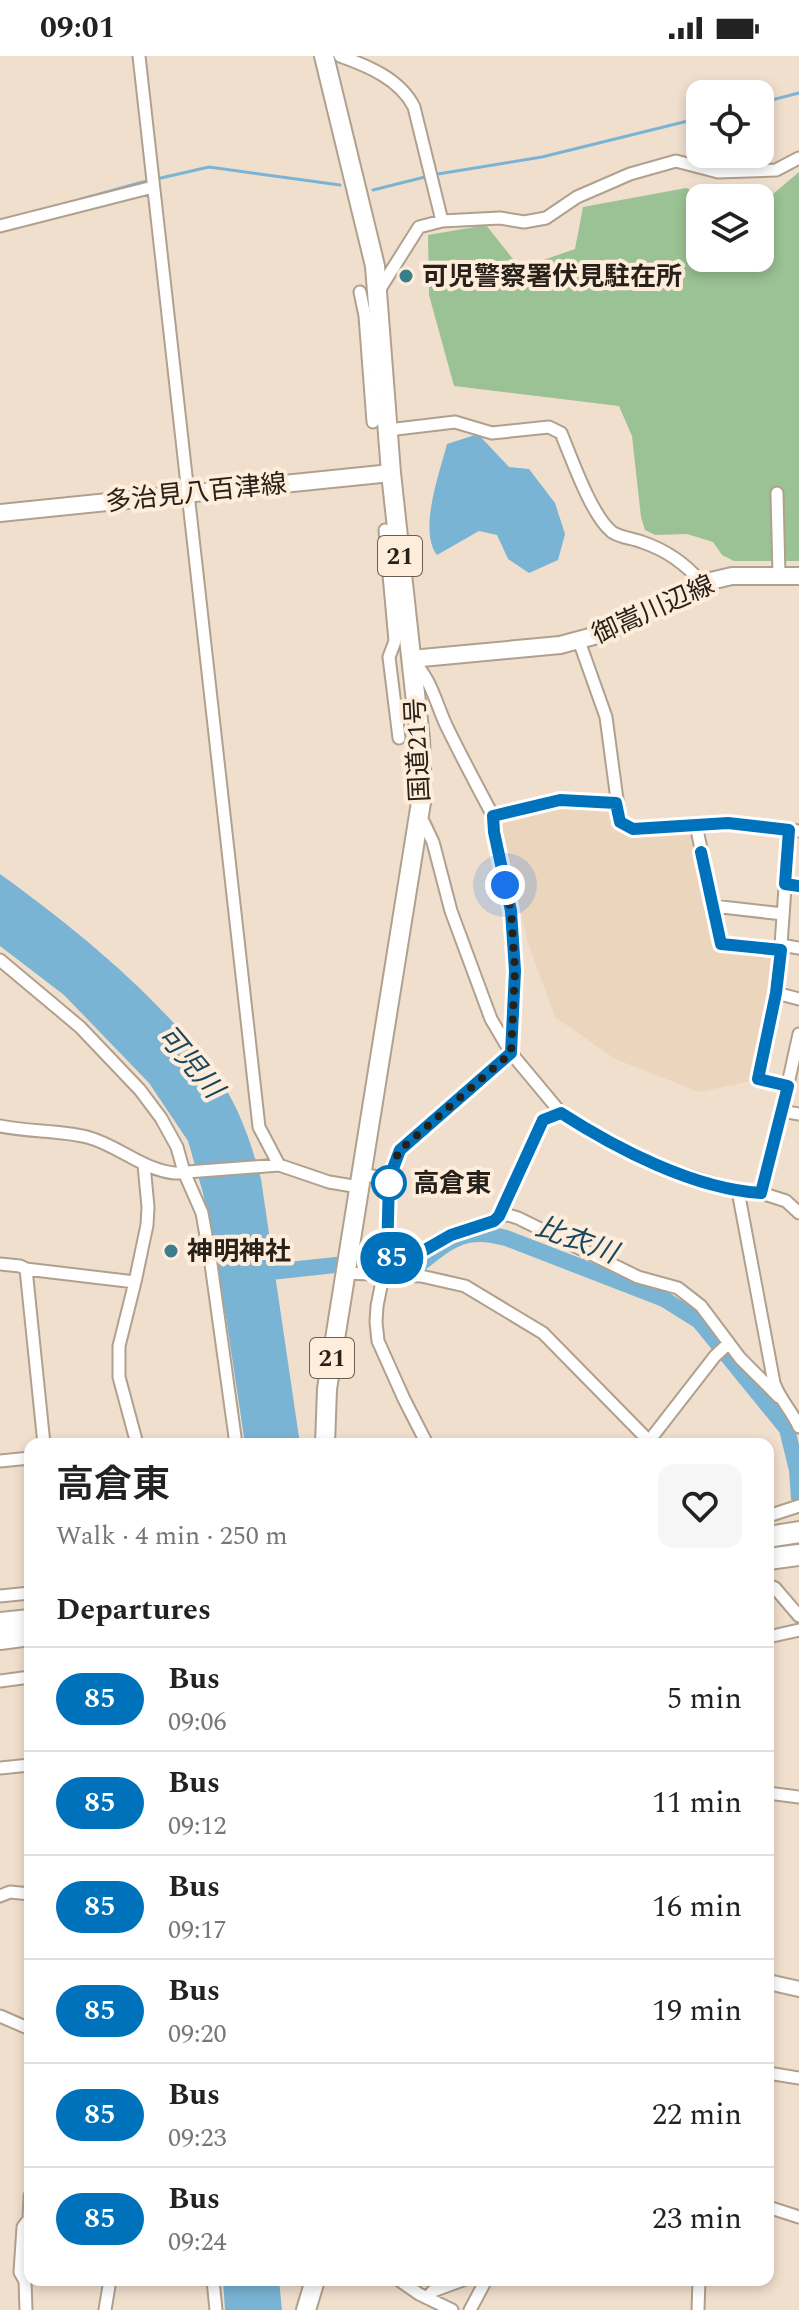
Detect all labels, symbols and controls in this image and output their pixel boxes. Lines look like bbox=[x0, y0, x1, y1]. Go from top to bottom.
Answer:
text: 09:01 bbox=[40, 5, 115, 51]
map controls bbox=[686, 80, 774, 272]
button: locate bbox=[686, 80, 774, 168]
button: layers bbox=[686, 184, 774, 272]
place label: 可児警察署伏見駐在所 bbox=[422, 257, 682, 297]
marker: 可児警察署伏見駐在所 bbox=[397, 267, 415, 285]
street label: 多治見八百津線 bbox=[104, 464, 289, 522]
road number: 21 bbox=[378, 536, 422, 576]
street label: 御嵩川辺線 bbox=[586, 565, 721, 655]
street label: 国道21号 bbox=[395, 697, 441, 803]
your location bbox=[485, 865, 525, 905]
water label: 可児川 bbox=[146, 1016, 235, 1110]
place label: 高倉東 bbox=[413, 1164, 491, 1204]
marker: 高倉東 bbox=[372, 1166, 406, 1200]
water label: 比衣川 bbox=[530, 1206, 626, 1276]
place label: 神明神社 bbox=[187, 1232, 291, 1272]
line badge: 85 bbox=[356, 1232, 428, 1284]
text: 85 bbox=[376, 1236, 408, 1279]
marker: 神明神社 bbox=[162, 1242, 180, 1260]
road number: 21 bbox=[310, 1338, 354, 1378]
text: 高倉東 bbox=[56, 1457, 170, 1515]
button: heart bbox=[658, 1464, 742, 1548]
text: Walk · 4 min · 250 m bbox=[56, 1516, 288, 1556]
text: Departures bbox=[56, 1587, 211, 1633]
text: Bus bbox=[168, 1656, 220, 1702]
text: 5 min bbox=[667, 1676, 742, 1722]
text: 85 bbox=[84, 1677, 116, 1720]
text: 09:06 bbox=[168, 1702, 227, 1742]
text: Bus bbox=[168, 1760, 220, 1806]
text: 11 min bbox=[652, 1780, 742, 1826]
text: 85 bbox=[84, 1781, 116, 1824]
text: 09:12 bbox=[168, 1806, 227, 1846]
text: Bus bbox=[168, 1864, 220, 1910]
text: 16 min bbox=[652, 1884, 742, 1930]
text: 85 bbox=[84, 1885, 116, 1928]
text: 09:17 bbox=[168, 1910, 227, 1950]
text: Bus bbox=[168, 1968, 220, 2014]
text: 19 min bbox=[652, 1988, 742, 2034]
text: 85 bbox=[84, 1989, 116, 2032]
text: 09:20 bbox=[168, 2014, 227, 2054]
text: Bus bbox=[168, 2072, 220, 2118]
text: 22 min bbox=[652, 2092, 742, 2138]
text: 85 bbox=[84, 2093, 116, 2136]
text: 09:23 bbox=[168, 2118, 227, 2158]
text: Bus bbox=[168, 2176, 220, 2222]
text: 23 min bbox=[652, 2196, 742, 2242]
text: 85 bbox=[84, 2197, 116, 2240]
text: 09:24 bbox=[168, 2222, 227, 2262]

